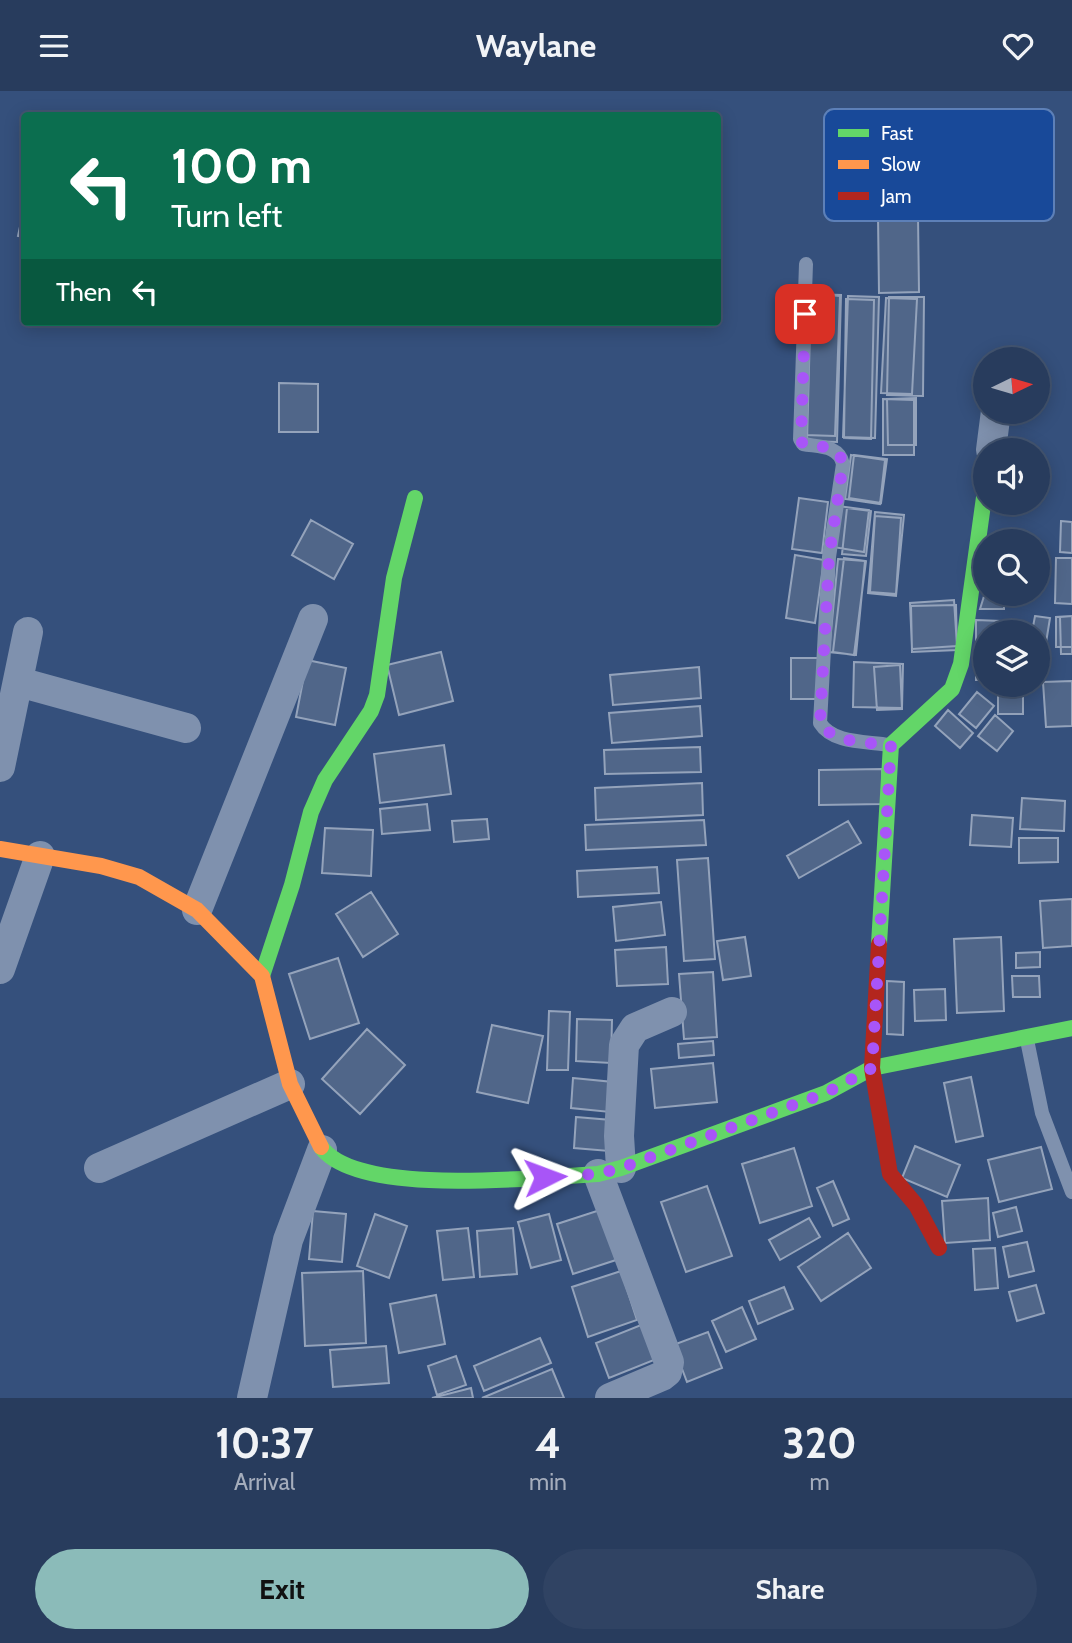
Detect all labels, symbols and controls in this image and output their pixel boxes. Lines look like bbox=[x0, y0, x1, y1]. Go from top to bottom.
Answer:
text: Waylane bbox=[476, 26, 596, 65]
icon: menu bbox=[35, 27, 73, 65]
icon: heart bbox=[999, 27, 1037, 65]
legend bbox=[824, 109, 1054, 221]
text: Fast bbox=[881, 122, 914, 145]
text: 100 m bbox=[171, 136, 312, 195]
icon: left bbox=[56, 140, 147, 231]
text: Slow bbox=[881, 153, 921, 176]
text: Jam bbox=[880, 185, 911, 208]
text: Turn left bbox=[171, 196, 282, 235]
icon: left bbox=[126, 273, 164, 311]
text: Then bbox=[56, 276, 112, 308]
pin bbox=[775, 284, 835, 344]
icon: arrive bbox=[786, 295, 824, 333]
north arrow bbox=[973, 347, 1050, 423]
map controls bbox=[973, 347, 1050, 697]
button: sound bbox=[973, 438, 1050, 515]
button: search bbox=[973, 529, 1050, 606]
button: layers bbox=[973, 620, 1050, 697]
position arrow bbox=[508, 1140, 582, 1214]
text: 10:37 bbox=[215, 1417, 314, 1469]
text: 4 bbox=[535, 1417, 561, 1469]
text: 320 bbox=[782, 1417, 857, 1469]
text: Arrival bbox=[234, 1468, 295, 1496]
text: min bbox=[529, 1468, 567, 1496]
text: m bbox=[809, 1468, 830, 1496]
button: Exit bbox=[35, 1549, 529, 1629]
button: Share bbox=[543, 1549, 1037, 1629]

